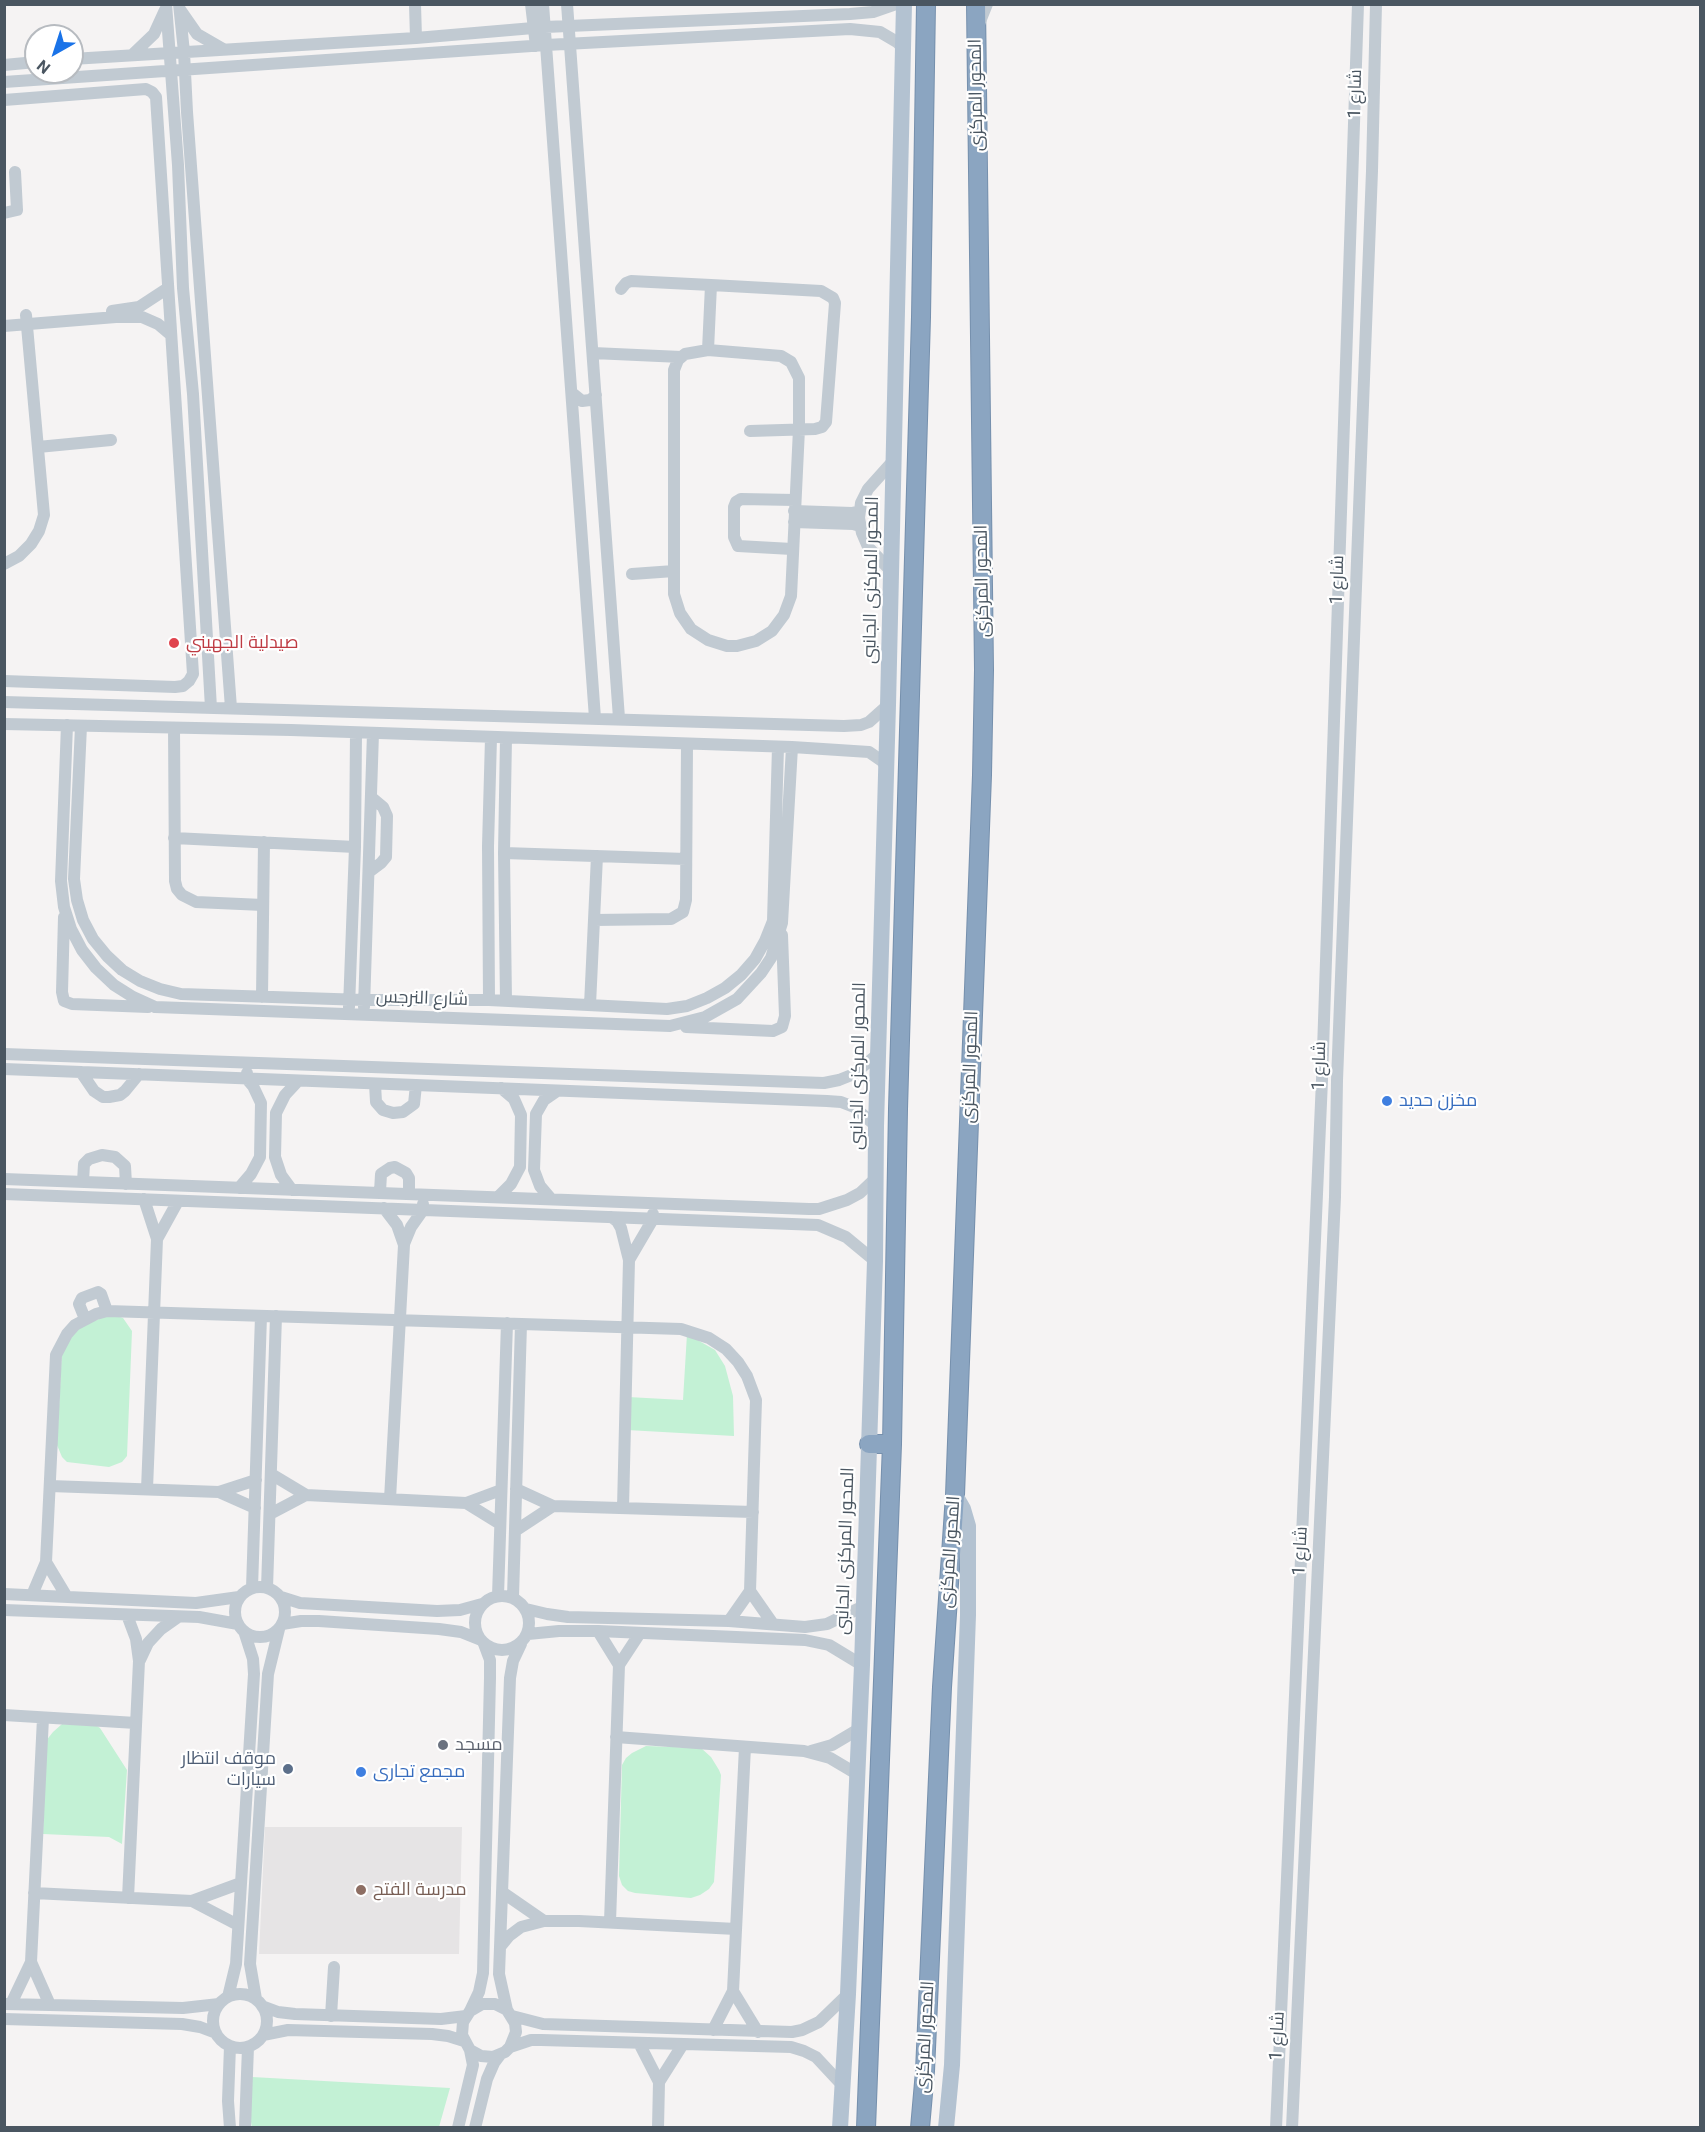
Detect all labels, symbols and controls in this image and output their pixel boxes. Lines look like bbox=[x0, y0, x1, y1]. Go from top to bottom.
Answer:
north arrow bbox=[24, 24, 84, 84]
street label: المحور المركزى bbox=[965, 39, 989, 151]
text: N bbox=[33, 56, 54, 78]
street label: شارع 1 bbox=[1345, 69, 1367, 119]
street label: المحور المركزى الجانبى bbox=[860, 496, 884, 664]
street label: المحور المركزى bbox=[971, 525, 995, 637]
street label: شارع 1 bbox=[1326, 555, 1350, 605]
place label: صيدلية الجهيني bbox=[186, 632, 299, 654]
marker: صيدلية الجهيني bbox=[167, 636, 181, 650]
street label: المحور المركزى الجانبى bbox=[847, 982, 871, 1150]
street label: شارع النرجس bbox=[376, 987, 468, 1011]
street label: المحور المركزى bbox=[958, 1010, 984, 1124]
street label: شارع 1 bbox=[1308, 1041, 1332, 1091]
place label: مخزن حديد bbox=[1399, 1090, 1477, 1112]
marker: مخزن حديد bbox=[1380, 1094, 1394, 1108]
street label: المحور المركزى الجانبى bbox=[832, 1467, 860, 1635]
street label: المحور المركزى bbox=[936, 1495, 966, 1609]
street label: شارع 1 bbox=[1289, 1526, 1313, 1576]
place label: مسجد bbox=[455, 1734, 503, 1756]
marker: مسجد bbox=[436, 1738, 450, 1752]
place label: موقف انتظار سيارات bbox=[181, 1748, 276, 1790]
place label: مجمع تجارى bbox=[373, 1761, 465, 1783]
marker: موقف انتظار سيارات bbox=[281, 1762, 295, 1776]
marker: مجمع تجارى bbox=[354, 1765, 368, 1779]
place label: مدرسة الفتح bbox=[373, 1879, 467, 1901]
marker: مدرسة الفتح bbox=[354, 1883, 368, 1897]
street label: المحور المركزى bbox=[912, 1980, 940, 2094]
street label: شارع 1 bbox=[1266, 2011, 1290, 2061]

